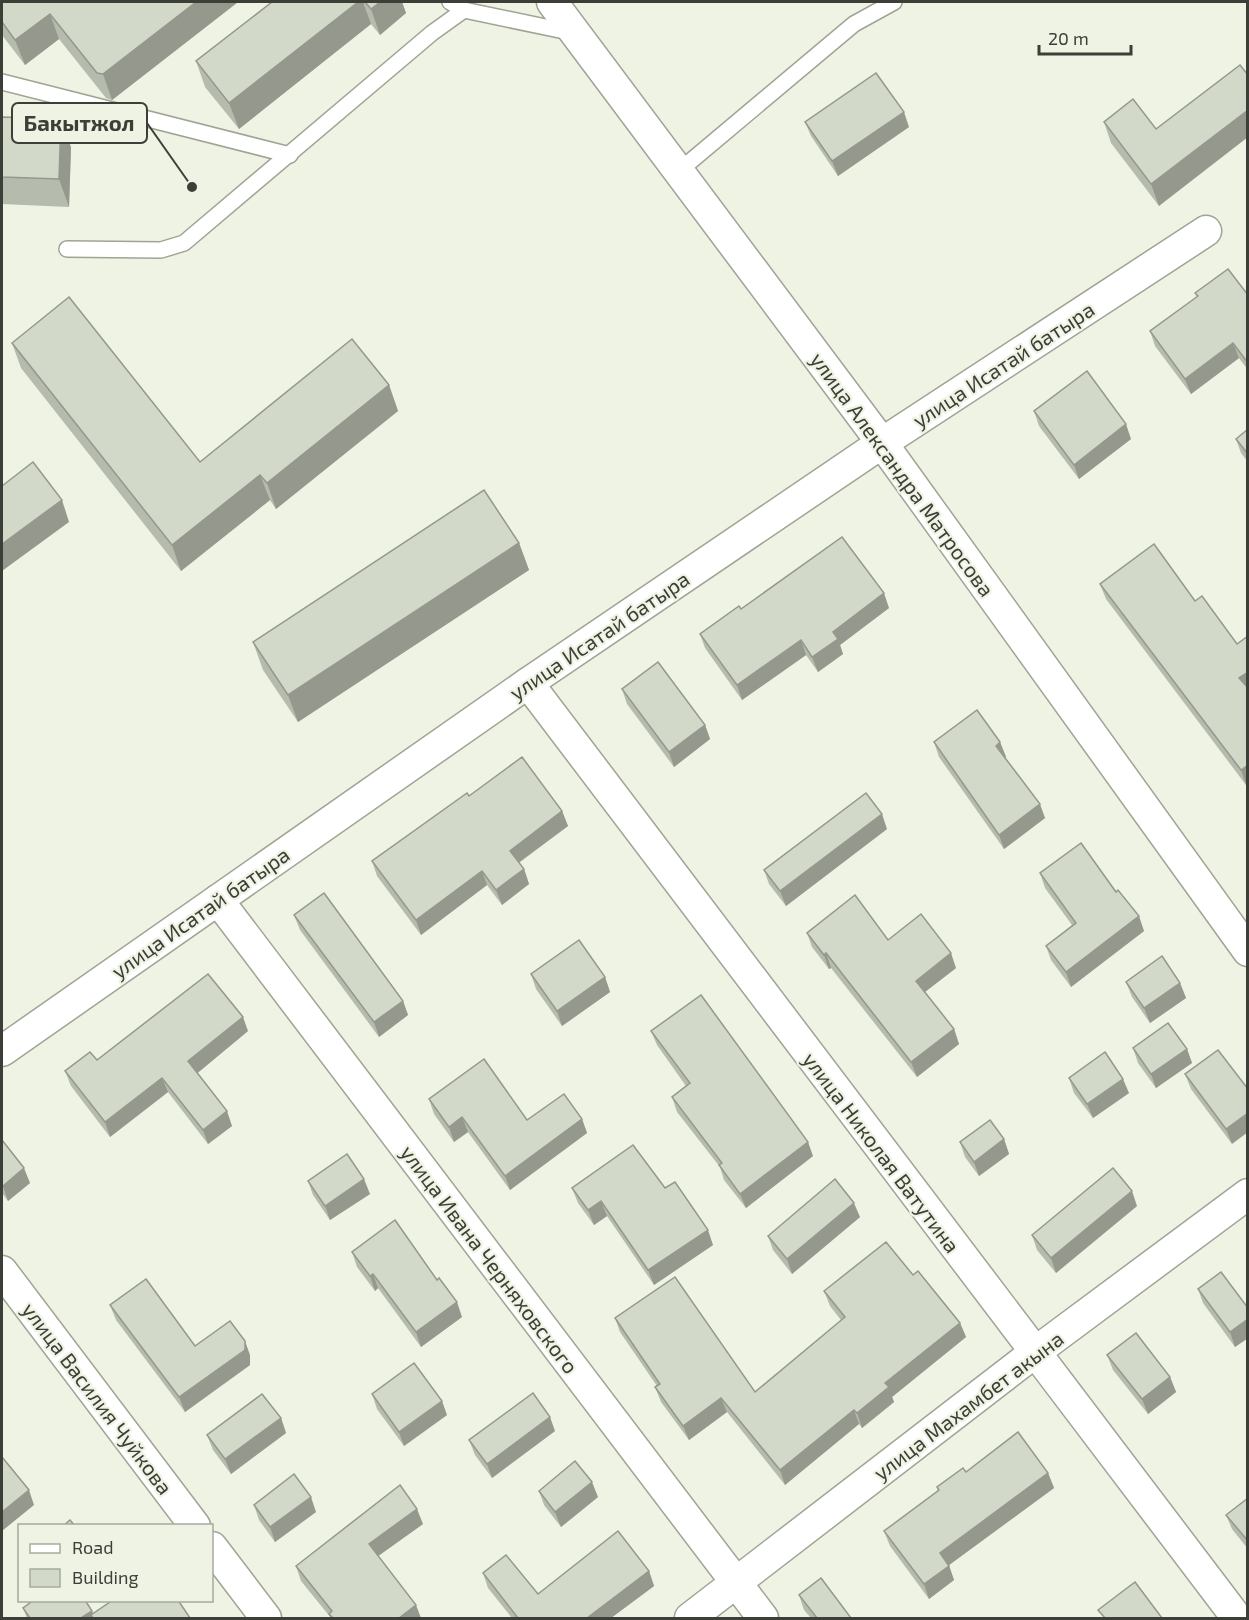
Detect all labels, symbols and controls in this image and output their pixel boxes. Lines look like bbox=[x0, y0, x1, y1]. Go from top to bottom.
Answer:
scale bar bbox=[1039, 18, 1130, 56]
text: 20 m bbox=[1048, 27, 1089, 49]
callout: Бакытжол bbox=[12, 103, 147, 143]
text: Бакытжол bbox=[23, 109, 135, 135]
street label: улица Исатай батыра bbox=[907, 296, 1099, 433]
street label: улица Александра Матросова bbox=[805, 347, 1000, 602]
street label: улица Исатай батыра bbox=[504, 565, 694, 705]
street label: улица Исатай батыра bbox=[106, 841, 294, 984]
street label: улица Николая Ватутина bbox=[798, 1047, 966, 1258]
street label: улица Ивана Черняховского bbox=[395, 1140, 584, 1379]
street label: улица Василия Чуйкова bbox=[17, 1297, 178, 1500]
street label: улица Махамбет акына bbox=[868, 1325, 1069, 1485]
legend bbox=[18, 1524, 213, 1602]
text: Road bbox=[72, 1536, 113, 1558]
text: Building bbox=[72, 1566, 139, 1588]

